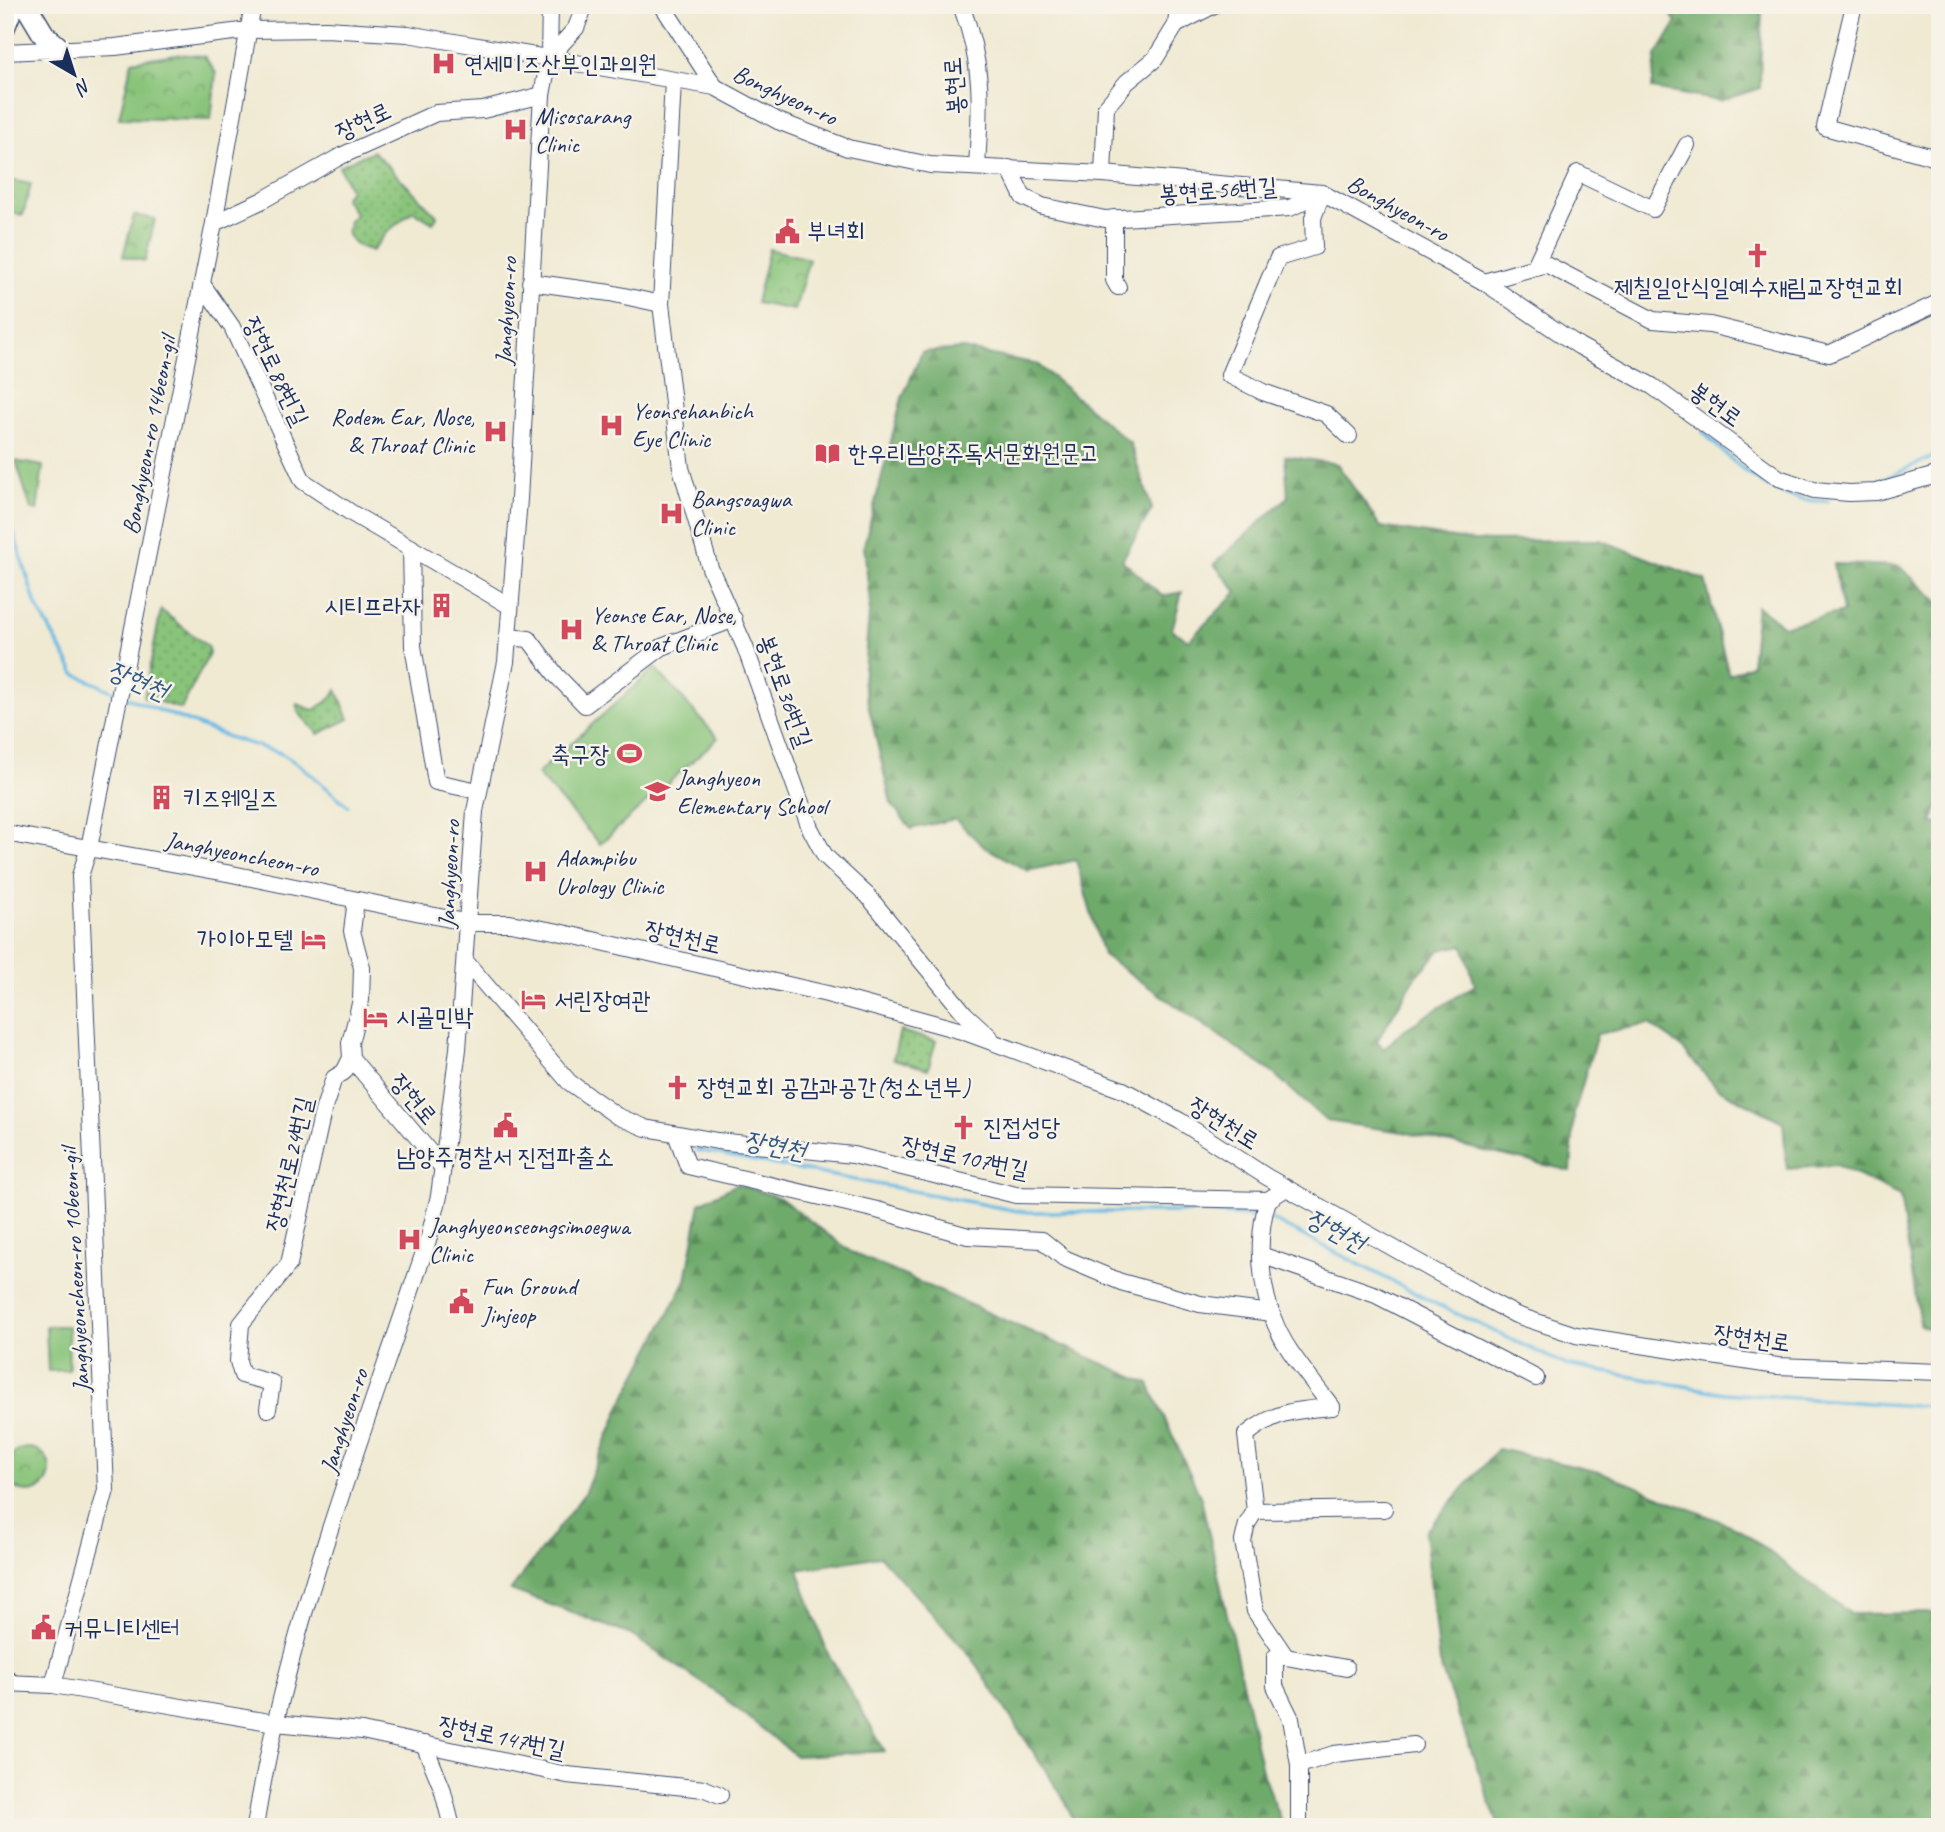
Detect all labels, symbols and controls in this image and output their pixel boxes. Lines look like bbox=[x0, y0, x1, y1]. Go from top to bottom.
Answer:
north arrow bbox=[38, 38, 108, 108]
place label: 연세미즈산부인과의원 bbox=[464, 49, 657, 79]
hospital icon: 연세미즈산부인과의원 bbox=[430, 50, 458, 78]
street label: 봉현로 bbox=[937, 56, 971, 116]
street label: Bonghyeon-ro bbox=[728, 58, 843, 133]
text: N bbox=[69, 73, 96, 101]
street label: 장현로 bbox=[330, 95, 396, 147]
place label: Misosarang Clinic bbox=[535, 101, 633, 159]
hospital icon: Misosarang Clinic bbox=[501, 116, 529, 144]
street label: Bonghyeon-ro bbox=[1342, 168, 1455, 249]
street label: 봉현로56번길 bbox=[1158, 171, 1278, 209]
place label: 부녀회 bbox=[807, 216, 865, 246]
public building icon: 부녀회 bbox=[773, 217, 801, 245]
church icon: 제칠일안식일예수재림교장현교회 bbox=[1744, 242, 1772, 270]
street label: Janghyeon-ro bbox=[488, 255, 524, 367]
place label: 제칠일안식일예수재림교장현교회 bbox=[1613, 272, 1903, 302]
street label: 장현로88번길 bbox=[237, 311, 315, 431]
street label: Bonghyeon-ro 14beon-gil bbox=[115, 329, 184, 537]
street label: 봉현로 bbox=[1684, 375, 1748, 433]
place label: Yeonsehanbich Eye Clinic bbox=[632, 396, 755, 454]
place label: Rodem Ear, Nose, & Throat Clinic bbox=[331, 402, 476, 460]
hospital icon: Yeonsehanbich Eye Clinic bbox=[598, 411, 626, 439]
hospital icon: Rodem Ear, Nose, & Throat Clinic bbox=[481, 417, 509, 445]
place label: 한우리남양주독서문화원문고 bbox=[848, 438, 1099, 468]
library icon: 한우리남양주독서문화원문고 bbox=[814, 439, 842, 467]
place label: Bangsoagwa Clinic bbox=[691, 484, 793, 542]
hospital icon: Bangsoagwa Clinic bbox=[657, 499, 685, 527]
place label: 시티프라자 bbox=[324, 591, 421, 621]
building icon: 시티프라자 bbox=[427, 592, 455, 620]
place label: Yeonse Ear, Nose, & Throat Clinic bbox=[591, 600, 737, 658]
hospital icon: Yeonse Ear, Nose, & Throat Clinic bbox=[557, 615, 585, 643]
street label: 봉현로36번길 bbox=[751, 630, 819, 752]
water label: 장현천 bbox=[102, 653, 176, 709]
place label: 축구장 bbox=[551, 739, 609, 769]
sports icon: 축구장 bbox=[615, 740, 643, 768]
place label: Janghyeon Elementary School bbox=[676, 763, 831, 821]
school or university icon: Janghyeon Elementary School bbox=[643, 778, 671, 806]
place label: 키즈웨일즈 bbox=[182, 783, 279, 813]
building icon: 키즈웨일즈 bbox=[148, 784, 176, 812]
street label: Janghyeon-ro bbox=[431, 818, 467, 930]
street label: Janghyeoncheon-ro bbox=[162, 824, 323, 884]
place label: Adampibu Urology Clinic bbox=[556, 843, 665, 901]
hospital icon: Adampibu Urology Clinic bbox=[522, 858, 550, 886]
street label: 장현천로 bbox=[642, 914, 724, 960]
place label: 가이아모텔 bbox=[196, 924, 293, 954]
hotel icon: 가이아모텔 bbox=[299, 925, 327, 953]
place label: 서린장여관 bbox=[554, 985, 651, 1015]
hotel icon: 서린장여관 bbox=[520, 986, 548, 1014]
place label: 시골민박 bbox=[396, 1002, 474, 1032]
hotel icon: 시골민박 bbox=[362, 1003, 390, 1031]
street label: 장현로 bbox=[384, 1067, 444, 1131]
place label: 장현교회 공감과공간(청소년부) bbox=[697, 1072, 971, 1102]
church icon: 장현교회 공감과공간(청소년부) bbox=[663, 1073, 691, 1101]
street label: 장현천로 bbox=[1183, 1090, 1265, 1156]
street label: 장현천로24번길 bbox=[259, 1094, 319, 1234]
public building icon: 남양주경찰서 진접파출소 bbox=[491, 1112, 519, 1140]
place label: 진접성당 bbox=[983, 1112, 1060, 1142]
church icon: 진접성당 bbox=[949, 1113, 977, 1141]
water label: 장현천 bbox=[741, 1123, 812, 1168]
street label: 장현로107번길 bbox=[899, 1129, 1031, 1185]
place label: 남양주경찰서 진접파출소 bbox=[396, 1142, 614, 1172]
street label: Janghyeoncheon-ro 10beon-gil bbox=[53, 1143, 96, 1394]
water label: 장현천 bbox=[1300, 1201, 1374, 1261]
place label: Janghyeonseongsimoegwa Clinic bbox=[428, 1211, 632, 1269]
hospital icon: Janghyeonseongsimoegwa Clinic bbox=[395, 1226, 423, 1254]
place label: Fun Ground Jinjeop bbox=[481, 1272, 580, 1330]
public building icon: Fun Ground Jinjeop bbox=[448, 1287, 476, 1315]
street label: 장현천로 bbox=[1712, 1318, 1792, 1358]
street label: Janghyeon-ro bbox=[313, 1364, 375, 1478]
place label: 커뮤니티센터 bbox=[64, 1613, 180, 1643]
public building icon: 커뮤니티센터 bbox=[30, 1614, 58, 1642]
street label: 장현로147번길 bbox=[436, 1709, 568, 1765]

